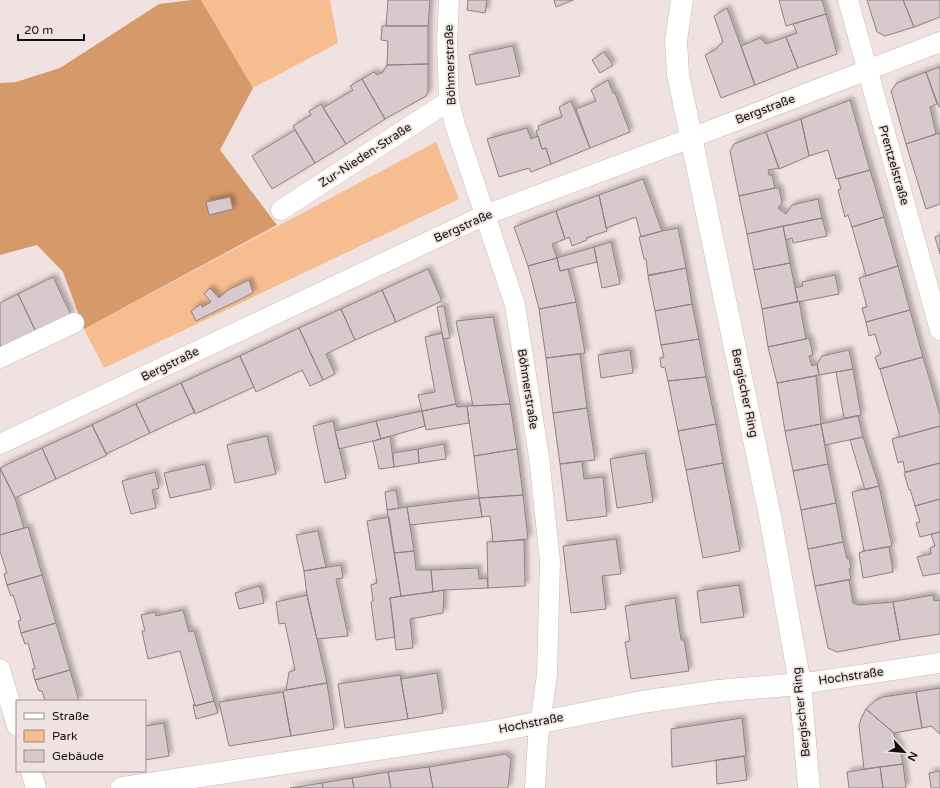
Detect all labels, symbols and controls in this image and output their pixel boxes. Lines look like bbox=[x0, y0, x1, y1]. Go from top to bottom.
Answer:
scale bar bbox=[18, 16, 84, 42]
text: 20 m bbox=[24, 23, 53, 37]
street label: Böhmerstraße bbox=[442, 24, 458, 106]
street label: Bergstraße bbox=[733, 91, 797, 127]
street label: Zur-Nieden-Straße bbox=[316, 120, 414, 190]
street label: Prentzelstraße bbox=[876, 123, 912, 207]
street label: Bergstraße bbox=[431, 207, 495, 245]
street label: Bergstraße bbox=[139, 344, 201, 384]
street label: Bergischer Ring bbox=[729, 347, 761, 439]
street label: Böhmerstraße bbox=[515, 348, 541, 430]
street label: Hochstraße bbox=[818, 664, 885, 687]
street label: Bergischer Ring bbox=[789, 666, 813, 758]
legend bbox=[16, 700, 146, 772]
text: Straße bbox=[52, 709, 89, 723]
street label: Hochstraße bbox=[497, 710, 565, 736]
text: Park bbox=[52, 729, 78, 743]
north arrow bbox=[884, 732, 924, 772]
text: Gebäude bbox=[52, 749, 104, 763]
text: N bbox=[905, 749, 920, 763]

